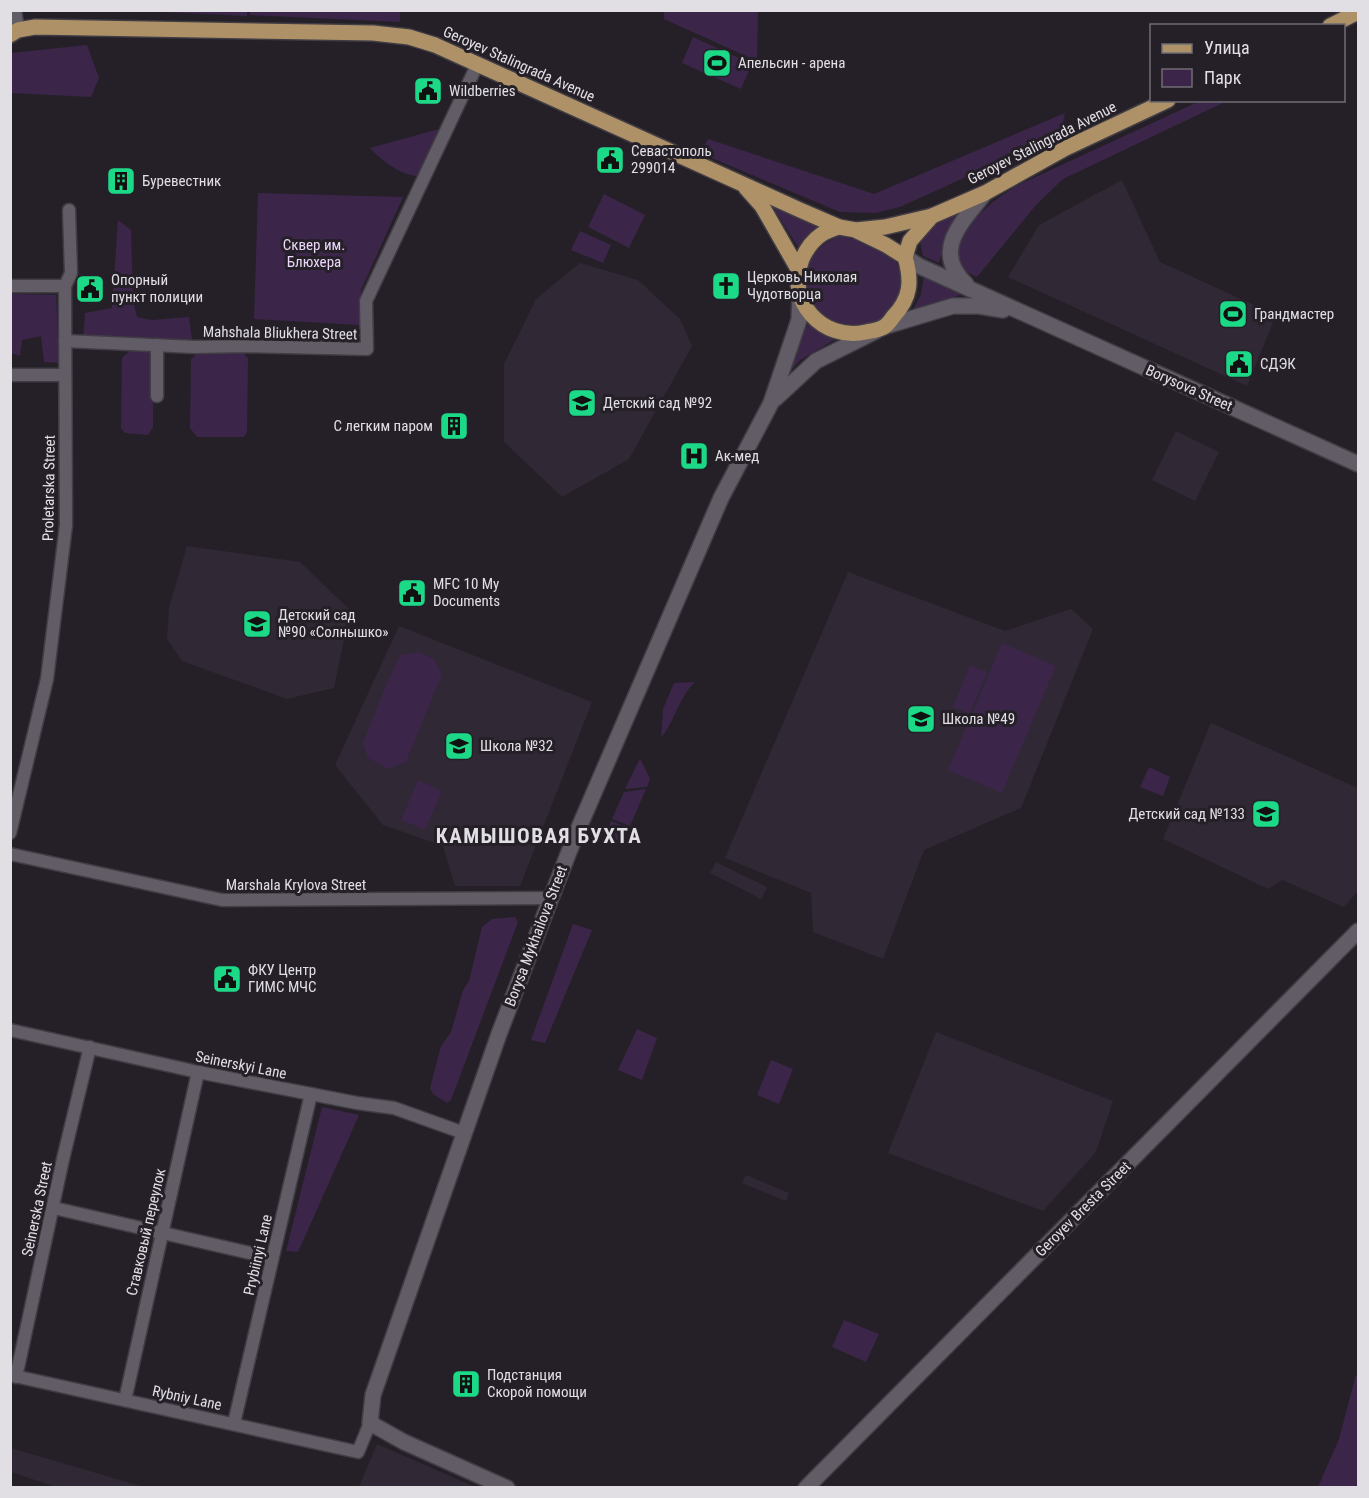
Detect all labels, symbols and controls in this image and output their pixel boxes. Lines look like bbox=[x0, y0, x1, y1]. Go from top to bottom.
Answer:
street label: Geroyev Stalingrada Avenue bbox=[440, 22, 598, 106]
legend bbox=[1150, 24, 1345, 102]
text: Улица bbox=[1204, 37, 1250, 58]
sports icon: Апельсин - арена bbox=[701, 47, 733, 79]
place label: Апельсин - арена bbox=[738, 54, 845, 72]
text: Парк bbox=[1204, 67, 1242, 88]
public building icon: Wildberries bbox=[412, 75, 444, 107]
place label: Wildberries bbox=[449, 82, 516, 100]
street label: Geroyev Stalingrada Avenue bbox=[965, 98, 1119, 188]
place label: Севастополь 299014 bbox=[631, 142, 712, 177]
public building icon: Севастополь 299014 bbox=[594, 144, 626, 176]
building icon: Буревестник bbox=[105, 165, 137, 197]
place label: Буревестник bbox=[142, 172, 221, 190]
park label: Сквер им. Блюхера bbox=[283, 236, 345, 271]
place label: Церковь Николая Чудотворца bbox=[747, 268, 857, 303]
church icon: Церковь Николая Чудотворца bbox=[710, 270, 742, 302]
place label: Опорный пункт полиции bbox=[111, 271, 203, 306]
public building icon: Опорный пункт полиции bbox=[74, 273, 106, 305]
sports icon: Грандмастер bbox=[1217, 298, 1249, 330]
place label: Грандмастер bbox=[1254, 305, 1334, 323]
street label: Mahshala Bliukhera Street bbox=[203, 323, 357, 343]
public building icon: СДЭК bbox=[1223, 348, 1255, 380]
place label: СДЭК bbox=[1260, 355, 1296, 373]
street label: Borysova Street bbox=[1143, 361, 1235, 415]
school or university icon: Детский сад №92 bbox=[566, 387, 598, 419]
place label: Детский сад №92 bbox=[603, 394, 712, 412]
building icon: С легким паром bbox=[438, 410, 470, 442]
place label: С легким паром bbox=[333, 417, 433, 435]
street label: Proletarska Street bbox=[39, 435, 59, 541]
hospital icon: Ак-мед bbox=[678, 440, 710, 472]
place label: Ак-мед bbox=[715, 447, 759, 465]
place label: MFC 10 My Documents bbox=[433, 575, 500, 610]
public building icon: MFC 10 My Documents bbox=[396, 577, 428, 609]
place label: Детский сад №90 «Солнышко» bbox=[278, 606, 389, 641]
school or university icon: Детский сад №90 «Солнышко» bbox=[241, 608, 273, 640]
school or university icon: Школа №49 bbox=[905, 703, 937, 735]
place label: Школа №49 bbox=[942, 710, 1015, 728]
school or university icon: Школа №32 bbox=[443, 730, 475, 762]
place label: Школа №32 bbox=[480, 737, 553, 755]
school or university icon: Детский сад №133 bbox=[1250, 798, 1282, 830]
place label: Детский сад №133 bbox=[1128, 805, 1245, 823]
district label: КАМЫШОВАЯ БУХТА bbox=[436, 824, 642, 848]
street label: Borysa Mykhailova Street bbox=[501, 863, 571, 1009]
street label: Marshala Krylova Street bbox=[226, 876, 366, 894]
place label: ФКУ Центр ГИМС МЧС bbox=[248, 961, 317, 996]
public building icon: ФКУ Центр ГИМС МЧС bbox=[211, 963, 243, 995]
street label: Seinerskyi Lane bbox=[194, 1047, 288, 1083]
street label: Geroyev Bresta Street bbox=[1032, 1158, 1134, 1260]
street label: Seinerska Street bbox=[18, 1160, 56, 1258]
street label: Ставковый переулок bbox=[123, 1167, 169, 1297]
street label: Prybiinyi Lane bbox=[240, 1213, 276, 1297]
place label: Подстанция Скорой помощи bbox=[487, 1366, 587, 1401]
building icon: Подстанция Скорой помощи bbox=[450, 1368, 482, 1400]
street label: Rybniy Lane bbox=[151, 1382, 223, 1414]

